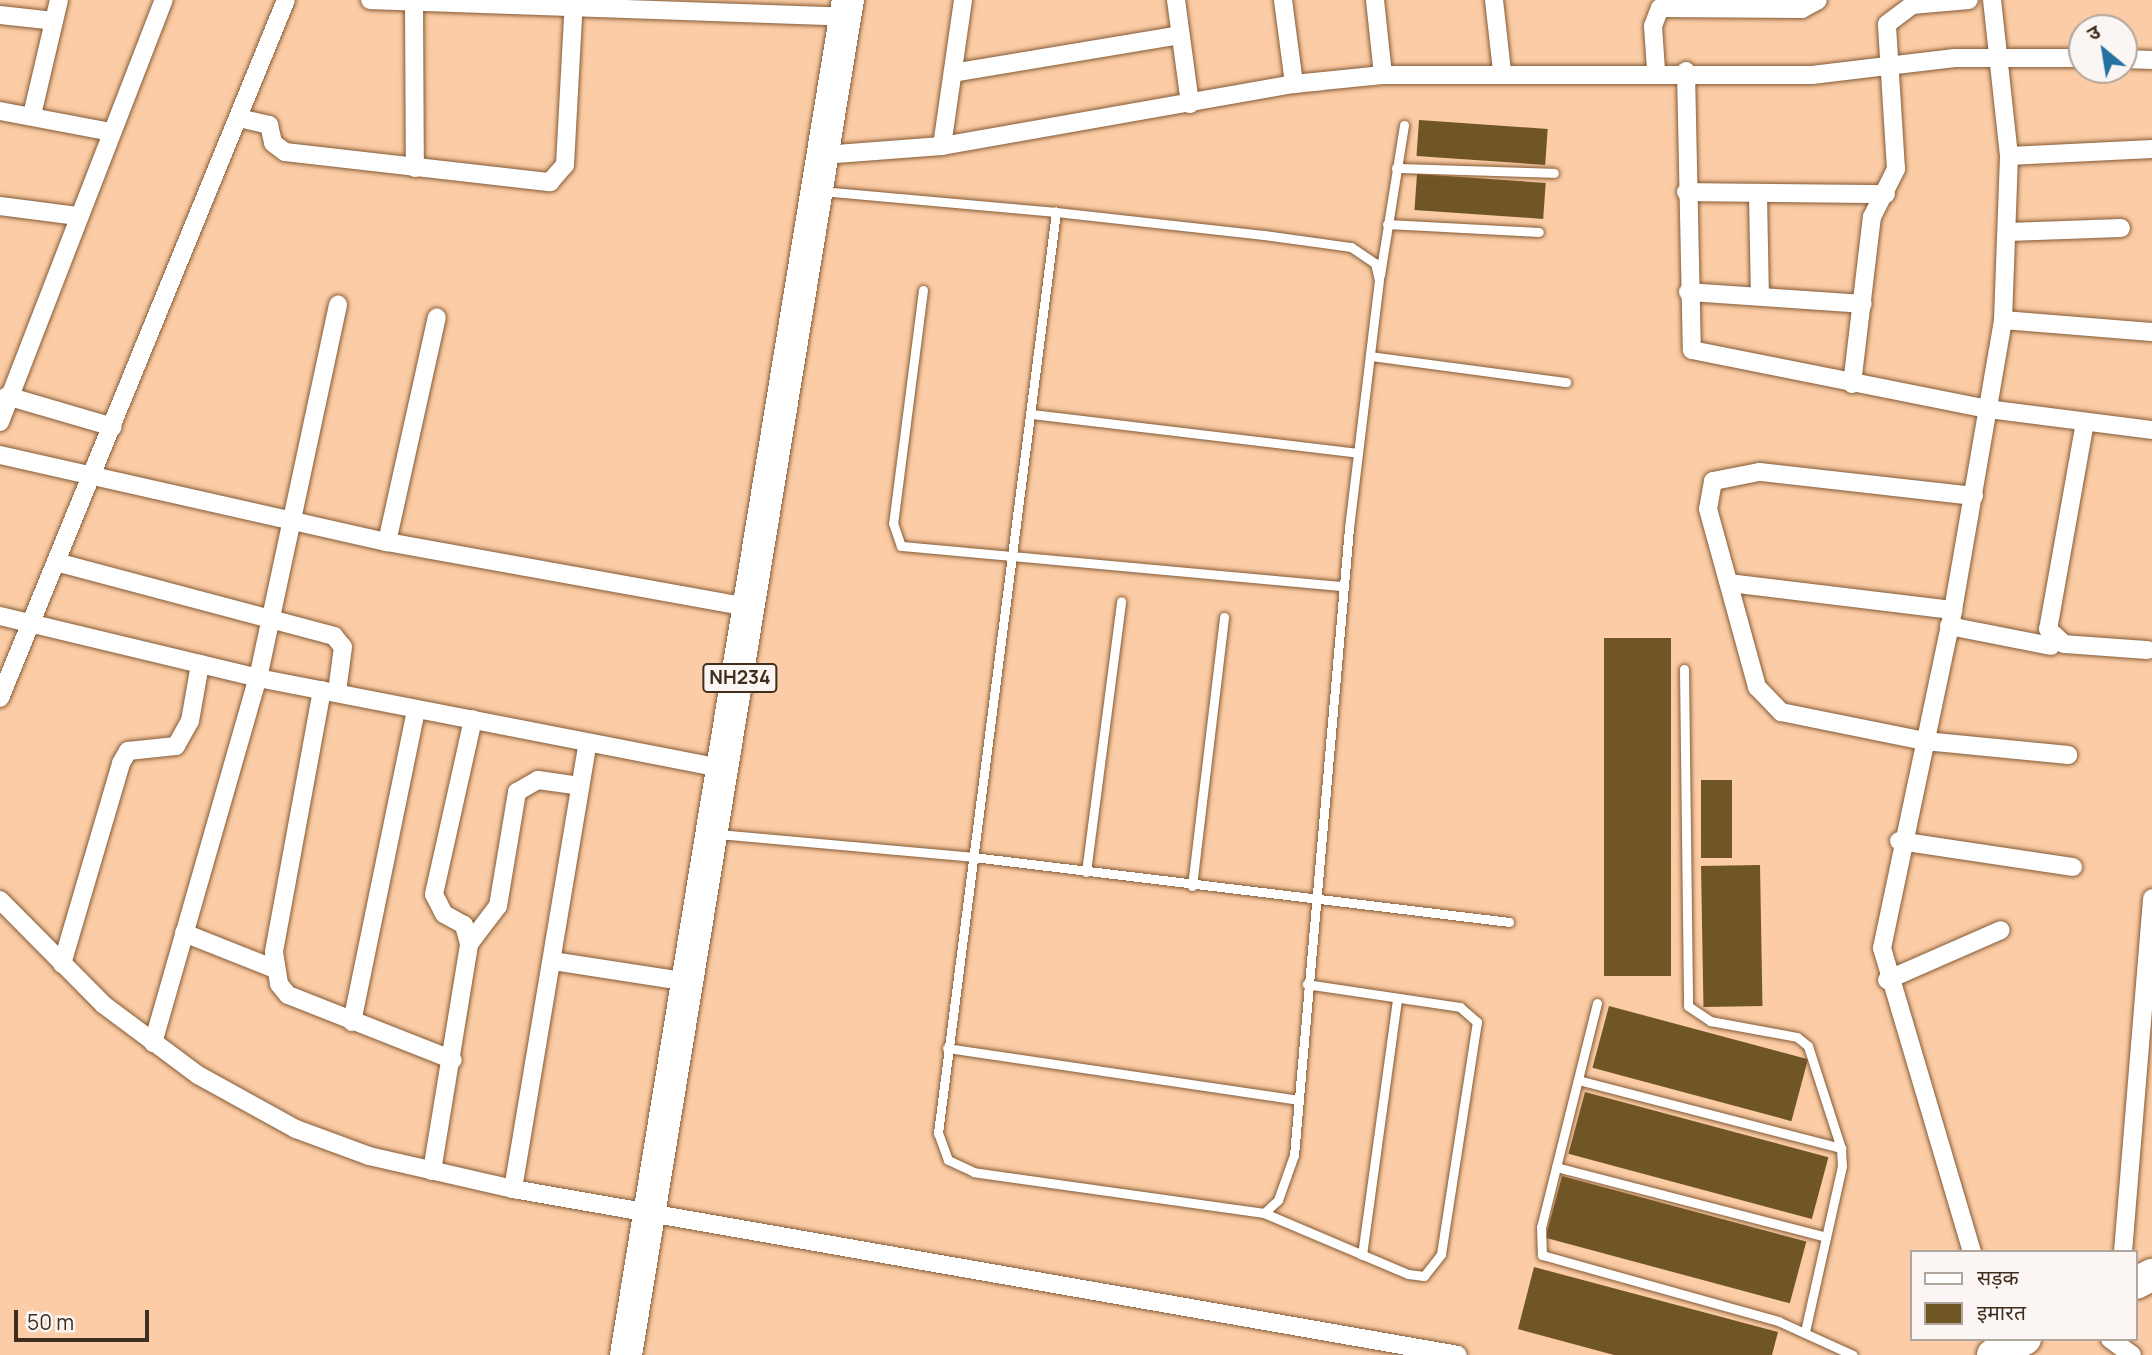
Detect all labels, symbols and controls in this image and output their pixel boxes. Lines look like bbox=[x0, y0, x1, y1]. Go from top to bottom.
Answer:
north arrow bbox=[2068, 14, 2138, 84]
text: उ bbox=[2082, 19, 2105, 47]
road number: NH234 bbox=[702, 663, 778, 694]
legend bbox=[1910, 1250, 2138, 1341]
text: सड़क bbox=[1977, 1263, 2019, 1291]
scale bar bbox=[18, 1296, 152, 1340]
text: इमारत bbox=[1977, 1298, 2026, 1326]
text: 50 m bbox=[27, 1308, 74, 1336]

